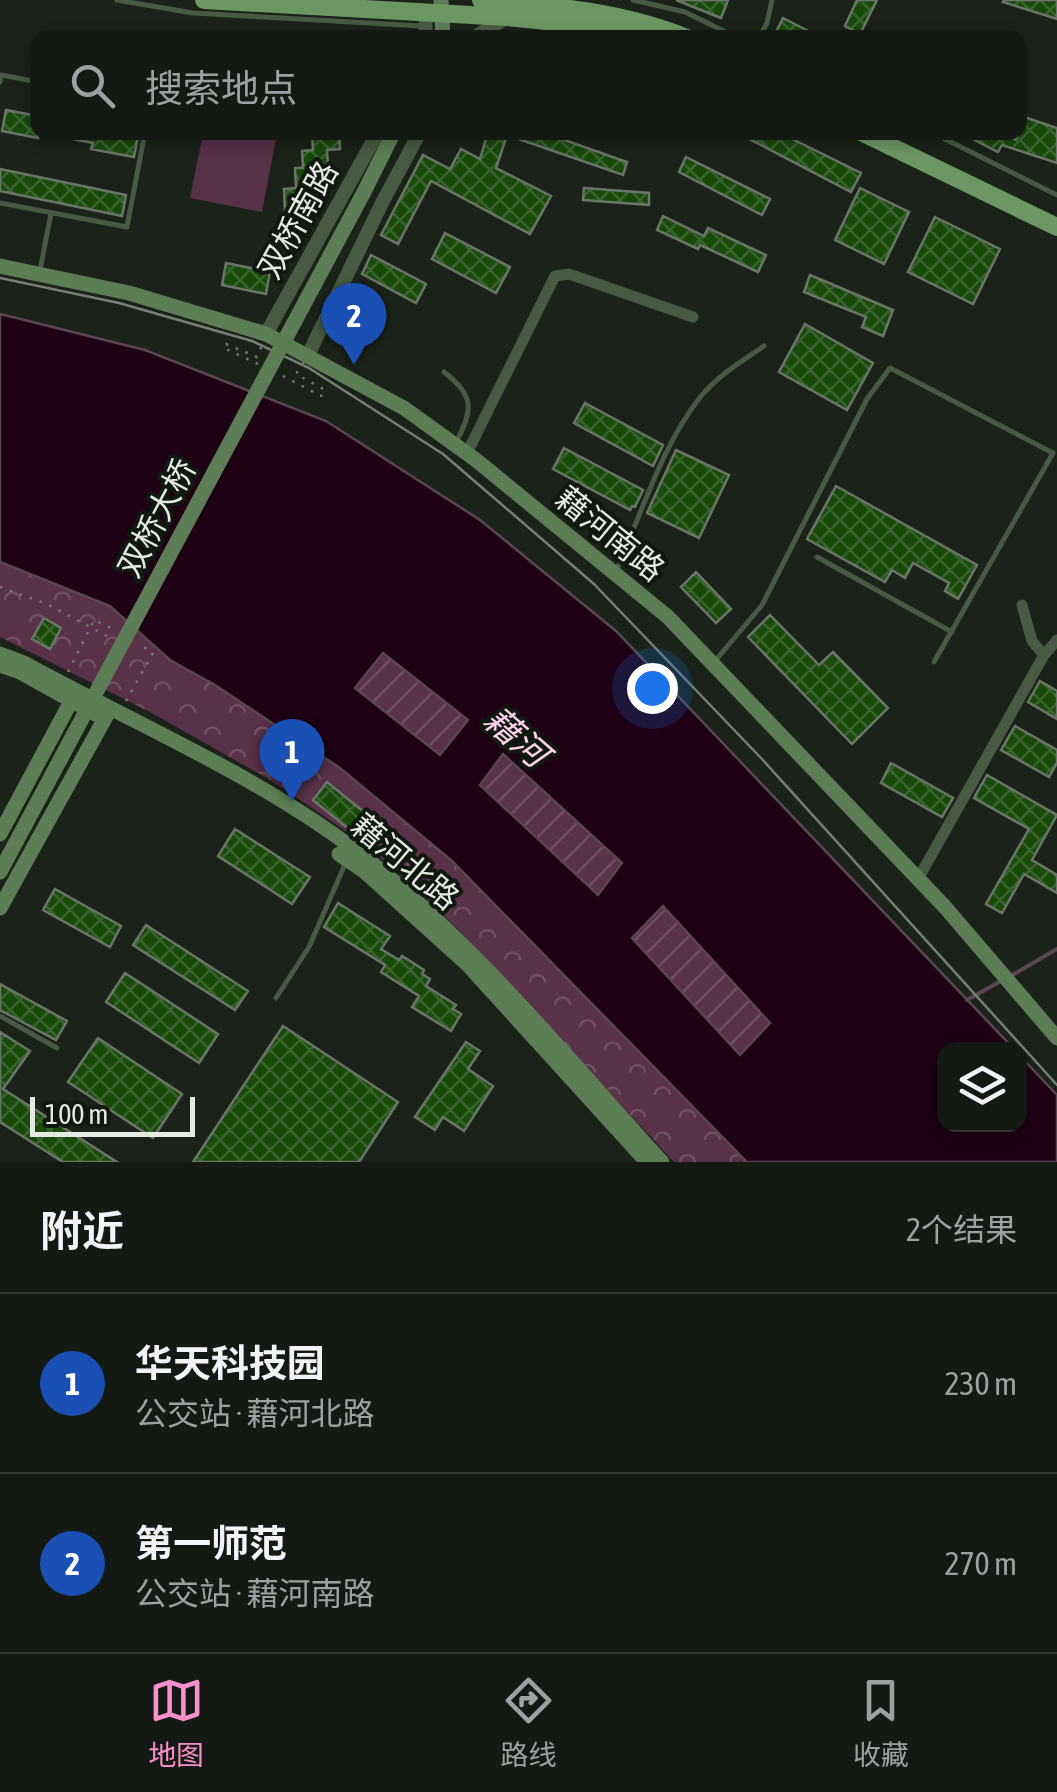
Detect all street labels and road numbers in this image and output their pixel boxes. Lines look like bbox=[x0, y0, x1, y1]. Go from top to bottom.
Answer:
street label: 双桥南路 bbox=[250, 155, 345, 285]
street label: 双桥大桥 bbox=[110, 453, 203, 583]
street label: 藉河南路 bbox=[549, 479, 672, 588]
street label: 藉河北路 bbox=[344, 806, 466, 917]

